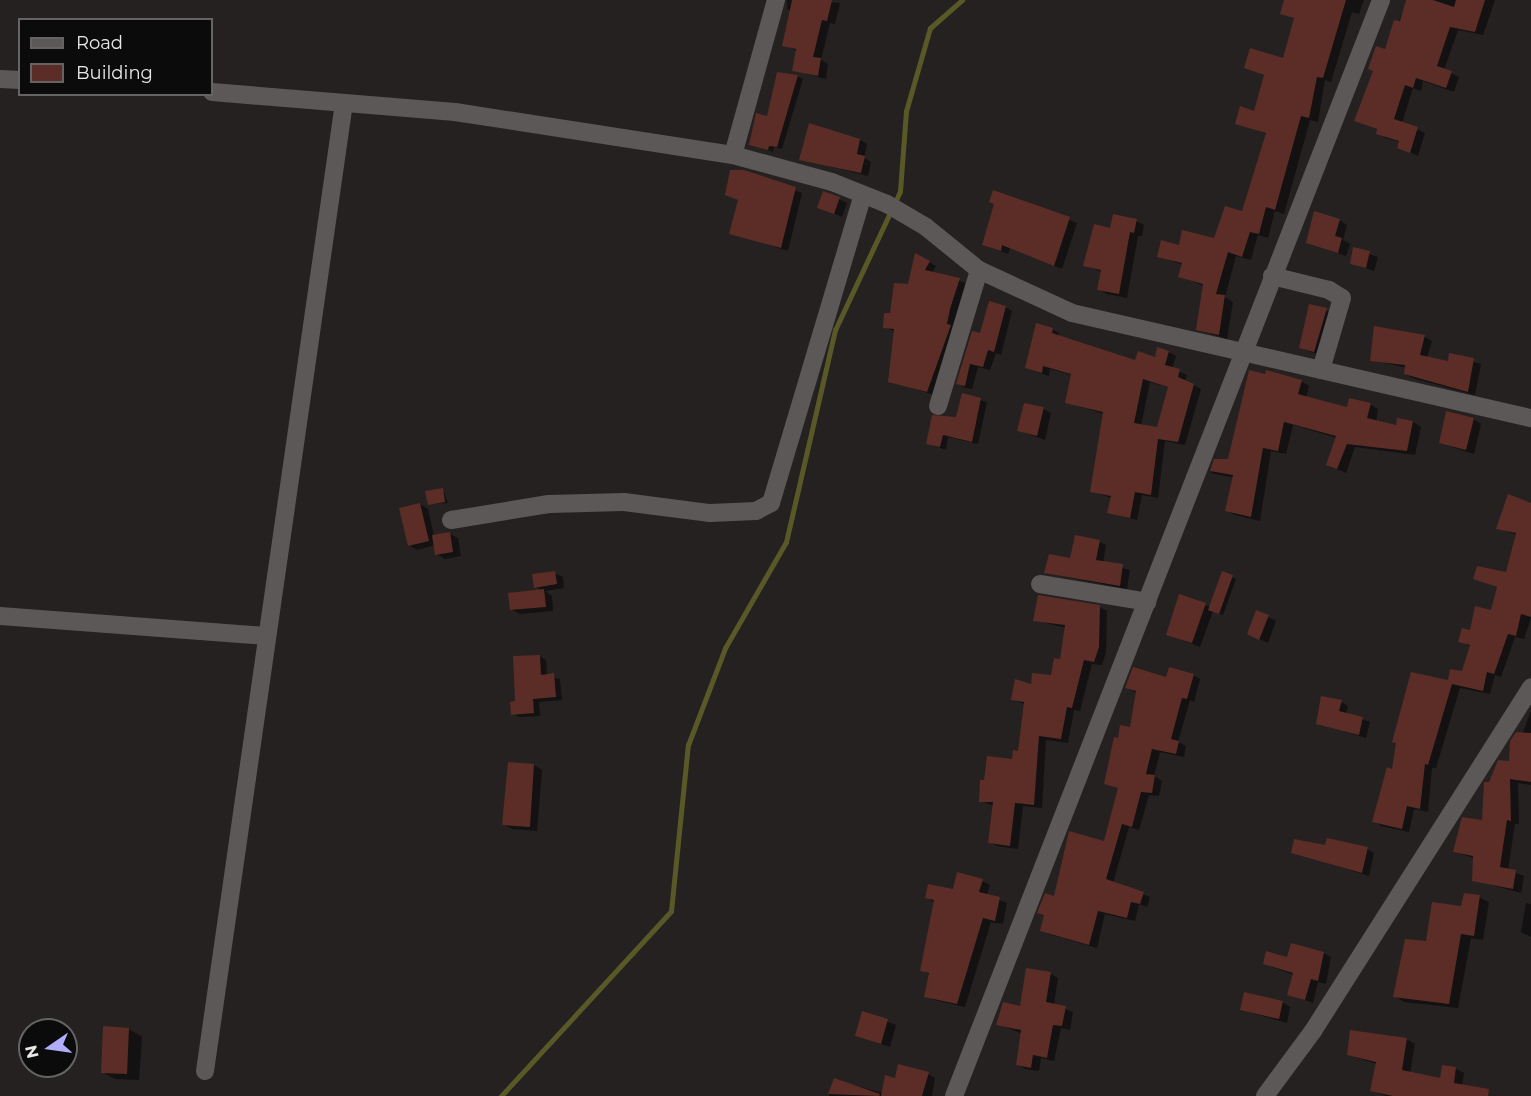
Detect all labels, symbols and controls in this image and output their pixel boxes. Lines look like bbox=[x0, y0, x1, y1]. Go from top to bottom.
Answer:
legend bbox=[18, 18, 213, 96]
text: Road bbox=[76, 32, 123, 54]
text: Building bbox=[76, 62, 153, 84]
north arrow bbox=[18, 1018, 78, 1078]
text: N bbox=[21, 1043, 43, 1060]

